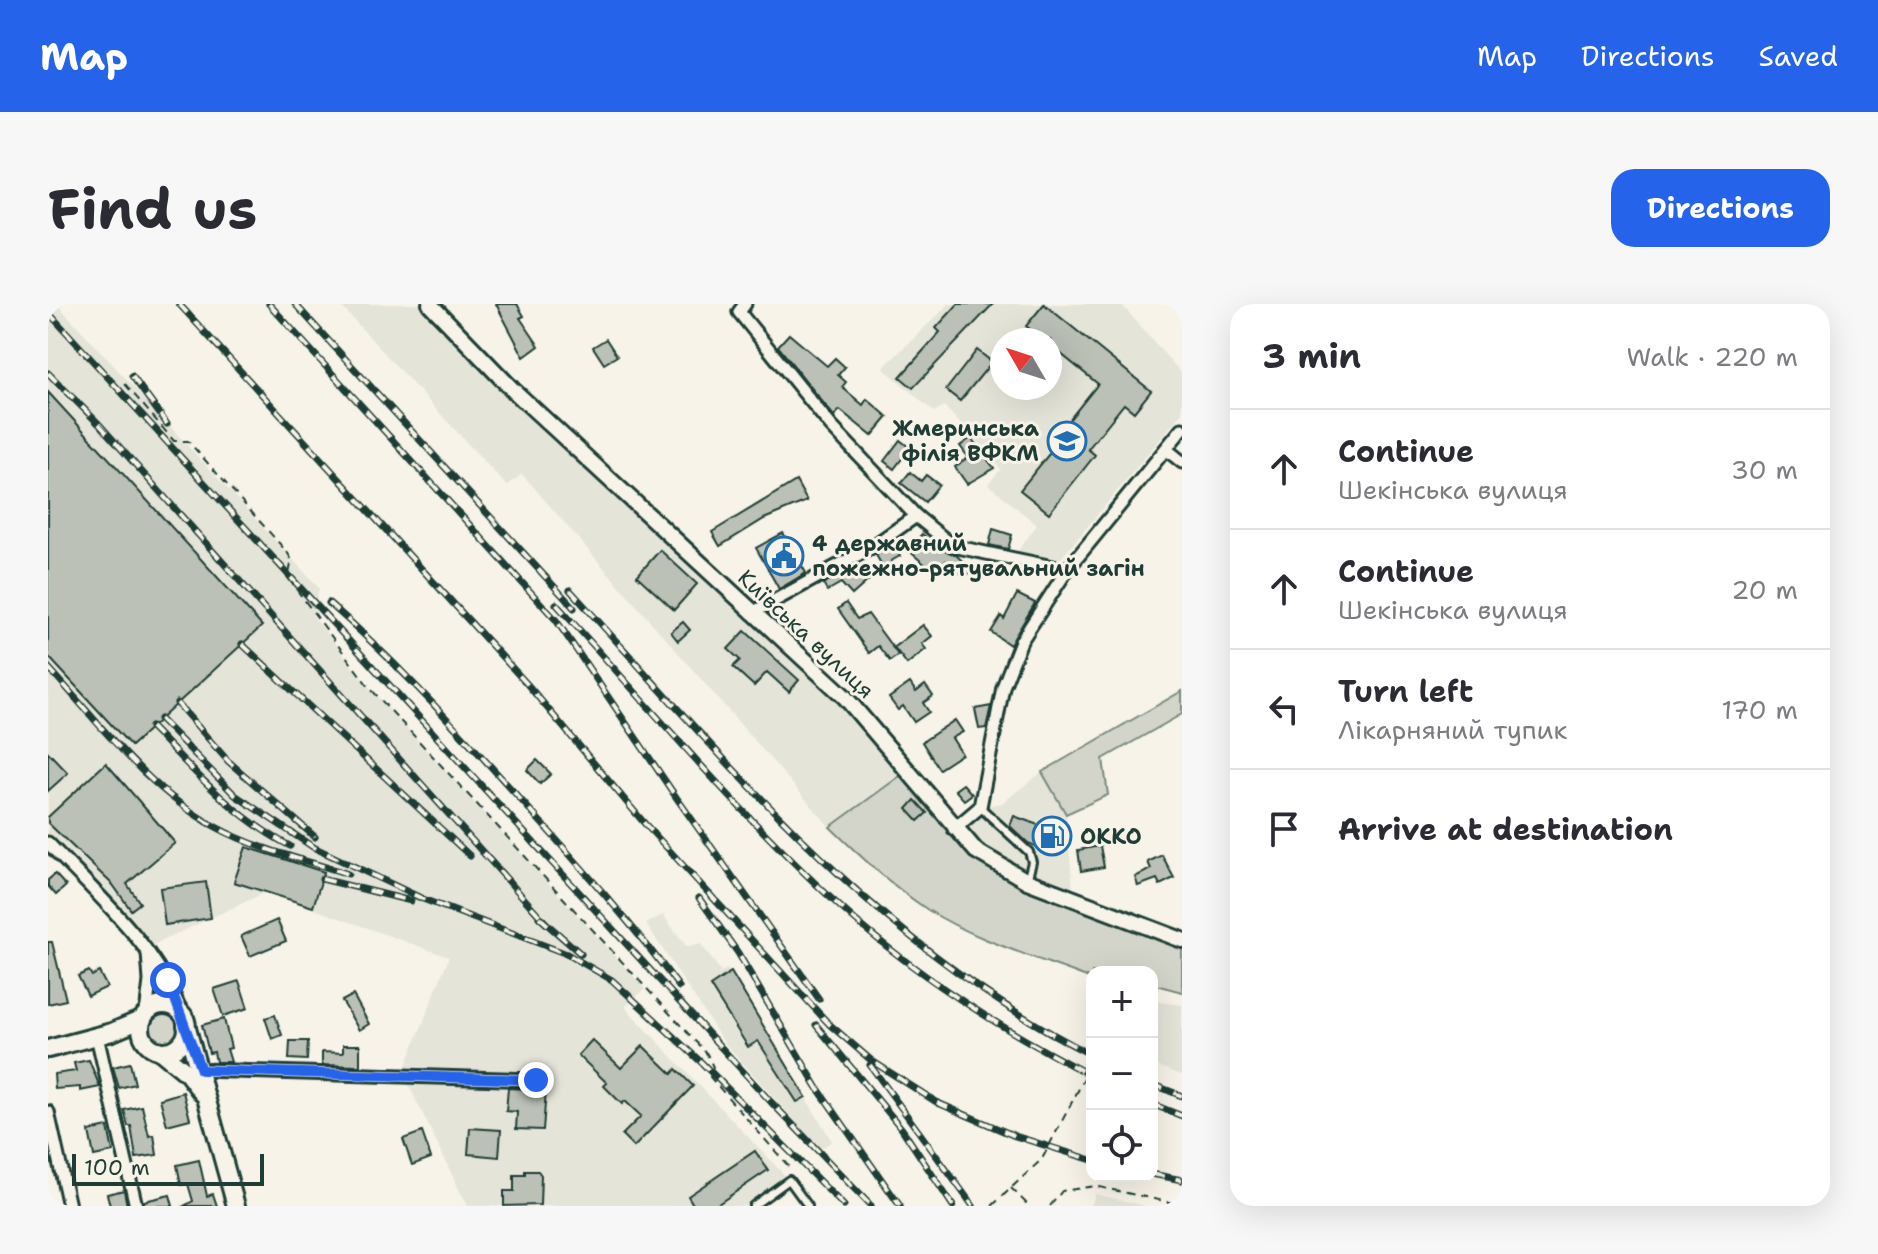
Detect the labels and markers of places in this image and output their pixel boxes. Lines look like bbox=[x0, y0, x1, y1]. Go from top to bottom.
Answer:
place label: Жмеринська філія ВФКМ bbox=[892, 414, 1039, 468]
school or university icon: Жмеринська філія ВФКМ bbox=[1046, 420, 1088, 462]
place label: 4 державний пожежно-рятувальний загін bbox=[812, 529, 1145, 583]
public building icon: 4 державний пожежно-рятувальний загін bbox=[763, 535, 805, 577]
fuel station icon: ОККО bbox=[1031, 815, 1073, 857]
place label: ОККО bbox=[1080, 822, 1142, 851]

